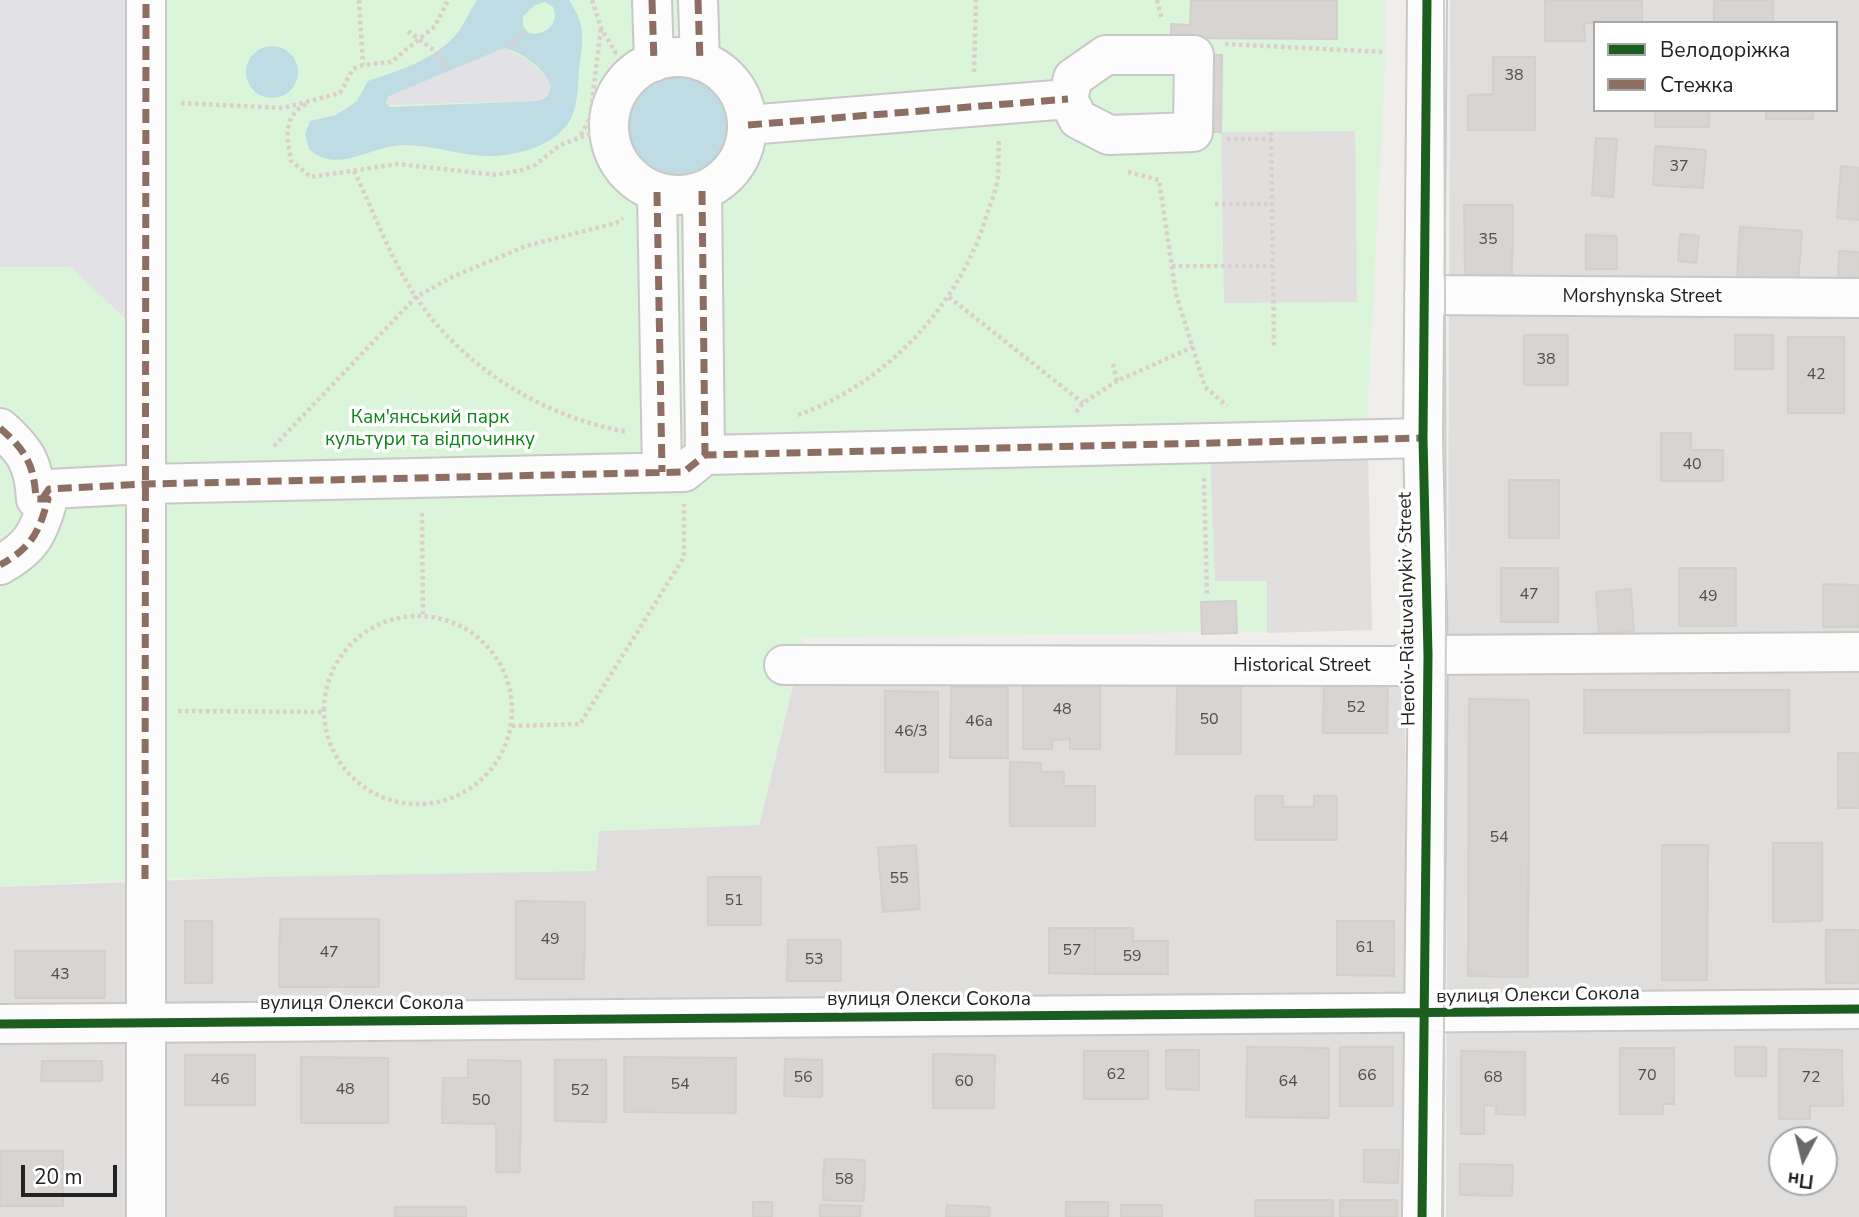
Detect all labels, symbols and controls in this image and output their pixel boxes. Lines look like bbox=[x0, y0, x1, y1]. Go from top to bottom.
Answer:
legend bbox=[1593, 21, 1838, 112]
text: Велодоріжка bbox=[1660, 36, 1790, 64]
house number: 38 bbox=[1504, 66, 1524, 86]
text: Стежка bbox=[1660, 71, 1734, 99]
house number: 37 bbox=[1669, 157, 1689, 177]
house number: 35 bbox=[1478, 230, 1498, 250]
street label: Morshynska Street bbox=[1562, 286, 1722, 308]
house number: 38 bbox=[1536, 350, 1556, 370]
house number: 42 bbox=[1806, 365, 1826, 385]
park label: Кам'янський парк культури та відпочинку bbox=[325, 407, 535, 451]
house number: 40 bbox=[1682, 455, 1702, 475]
street label: Heroiv-Riatuvalnykiv Street bbox=[1395, 492, 1421, 726]
house number: 47 bbox=[1519, 585, 1539, 605]
house number: 49 bbox=[1698, 587, 1718, 607]
street label: Historical Street bbox=[1233, 655, 1371, 677]
house number: 52 bbox=[1346, 698, 1366, 718]
house number: 48 bbox=[1052, 700, 1072, 720]
house number: 50 bbox=[1199, 710, 1219, 730]
house number: 46а bbox=[965, 712, 993, 732]
house number: 46/3 bbox=[894, 722, 928, 742]
house number: 54 bbox=[1489, 828, 1509, 848]
house number: 55 bbox=[889, 869, 909, 889]
house number: 51 bbox=[724, 891, 744, 911]
house number: 49 bbox=[540, 930, 560, 950]
house number: 61 bbox=[1355, 938, 1375, 958]
house number: 57 bbox=[1062, 941, 1082, 961]
house number: 47 bbox=[319, 943, 339, 963]
house number: 59 bbox=[1122, 947, 1142, 967]
house number: 53 bbox=[804, 950, 824, 970]
house number: 43 bbox=[50, 965, 70, 985]
street label: вулиця Олекси Сокола bbox=[1436, 983, 1640, 1009]
street label: вулиця Олекси Сокола bbox=[827, 989, 1031, 1011]
street label: вулиця Олекси Сокола bbox=[260, 993, 464, 1015]
house number: 62 bbox=[1106, 1065, 1126, 1085]
house number: 66 bbox=[1357, 1066, 1377, 1086]
house number: 70 bbox=[1637, 1066, 1657, 1086]
house number: 56 bbox=[793, 1068, 813, 1088]
house number: 68 bbox=[1483, 1068, 1503, 1088]
house number: 72 bbox=[1801, 1068, 1821, 1088]
house number: 46 bbox=[210, 1070, 230, 1090]
house number: 60 bbox=[954, 1072, 974, 1092]
house number: 64 bbox=[1278, 1072, 1298, 1092]
house number: 54 bbox=[670, 1075, 690, 1095]
house number: 48 bbox=[335, 1080, 355, 1100]
house number: 52 bbox=[570, 1081, 590, 1101]
house number: 50 bbox=[471, 1091, 491, 1111]
north arrow bbox=[1768, 1126, 1838, 1196]
scale bar bbox=[24, 1150, 121, 1194]
text: 20 m bbox=[34, 1163, 83, 1191]
text: Пн bbox=[1786, 1165, 1815, 1194]
house number: 58 bbox=[834, 1170, 854, 1190]

